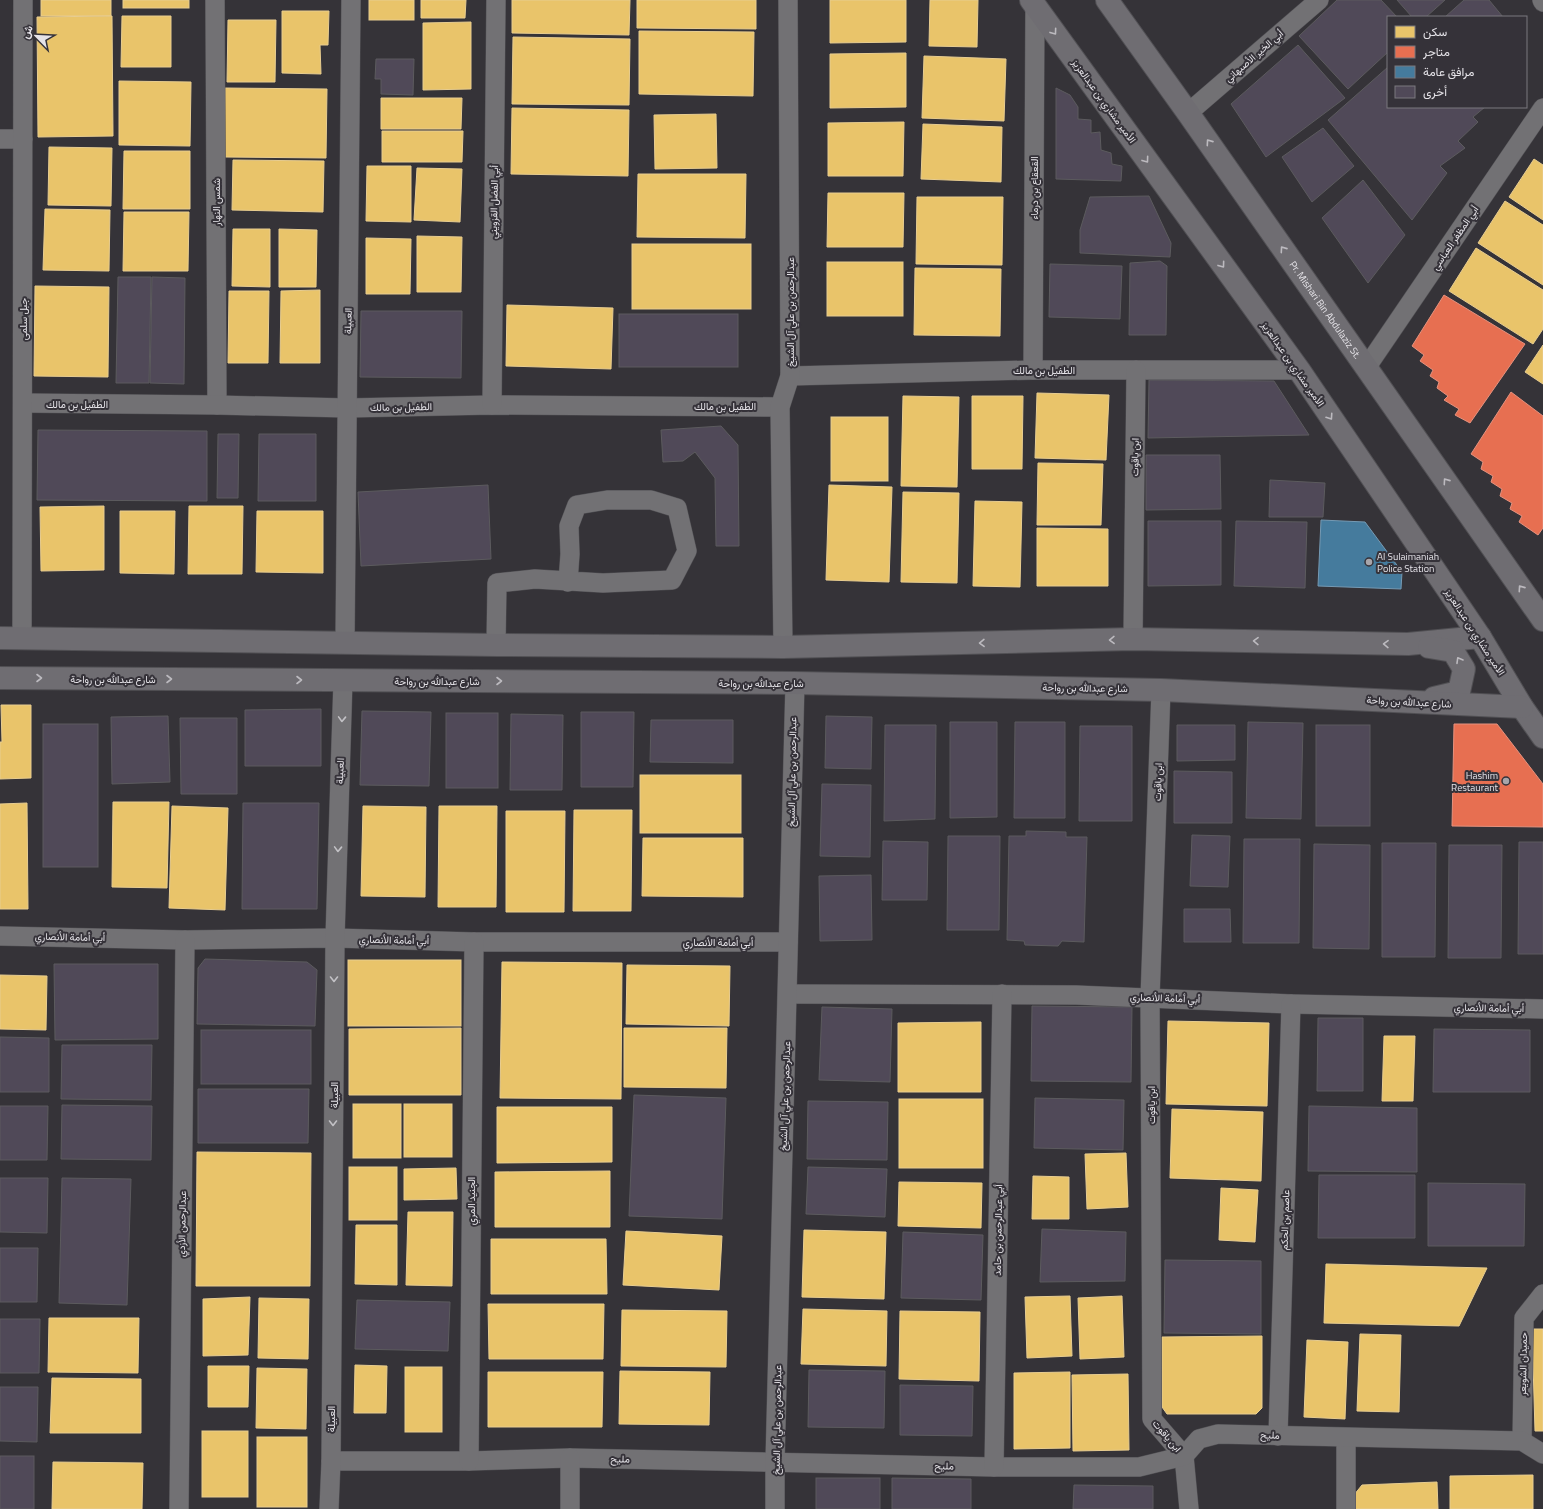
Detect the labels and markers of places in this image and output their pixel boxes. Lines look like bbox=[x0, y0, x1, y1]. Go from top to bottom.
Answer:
place label: Al Sulaimaniah Police Station bbox=[1377, 549, 1439, 576]
marker: Al Sulaimaniah Police Station bbox=[1364, 557, 1374, 567]
place label: Hashim Restaurant bbox=[1451, 768, 1498, 795]
marker: Hashim Restaurant bbox=[1501, 776, 1511, 786]

